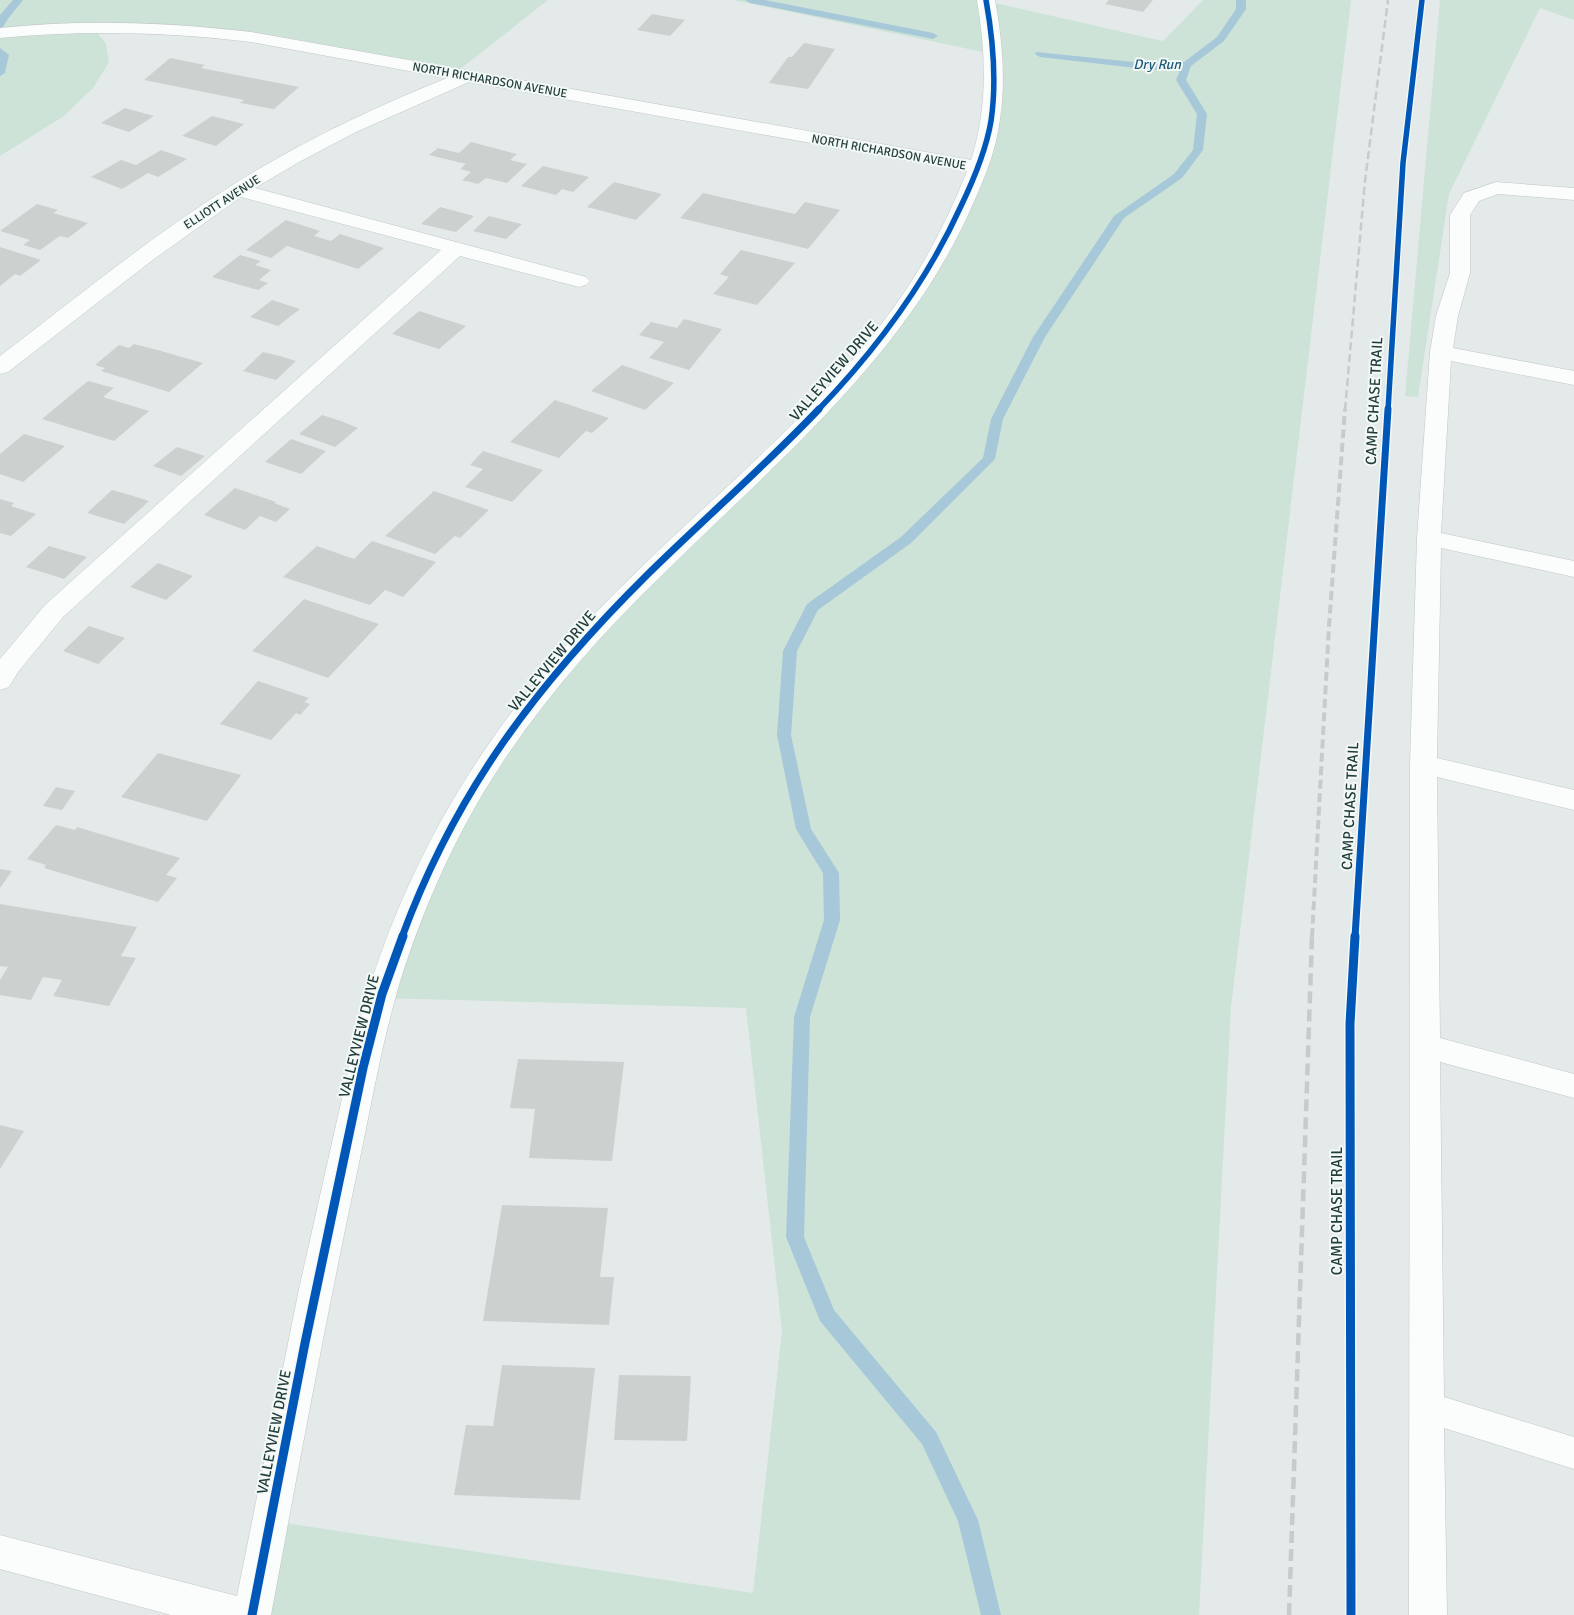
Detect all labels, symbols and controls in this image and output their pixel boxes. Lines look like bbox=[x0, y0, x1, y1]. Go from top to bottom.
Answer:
water label: Dry Run bbox=[1133, 56, 1181, 73]
street label: NORTH RICHARDSON AVENUE bbox=[411, 59, 569, 102]
street label: NORTH RICHARDSON AVENUE bbox=[810, 131, 968, 174]
street label: ELLIOTT AVENUE bbox=[181, 172, 264, 233]
street label: VALLEYVIEW DRIVE bbox=[786, 317, 882, 425]
street label: CAMP CHASE TRAIL bbox=[1362, 336, 1386, 466]
street label: VALLEYVIEW DRIVE bbox=[505, 607, 599, 715]
street label: CAMP CHASE TRAIL bbox=[1338, 741, 1362, 871]
street label: VALLEYVIEW DRIVE bbox=[335, 973, 383, 1099]
street label: CAMP CHASE TRAIL bbox=[1328, 1147, 1346, 1275]
street label: VALLEYVIEW DRIVE bbox=[253, 1368, 295, 1496]

